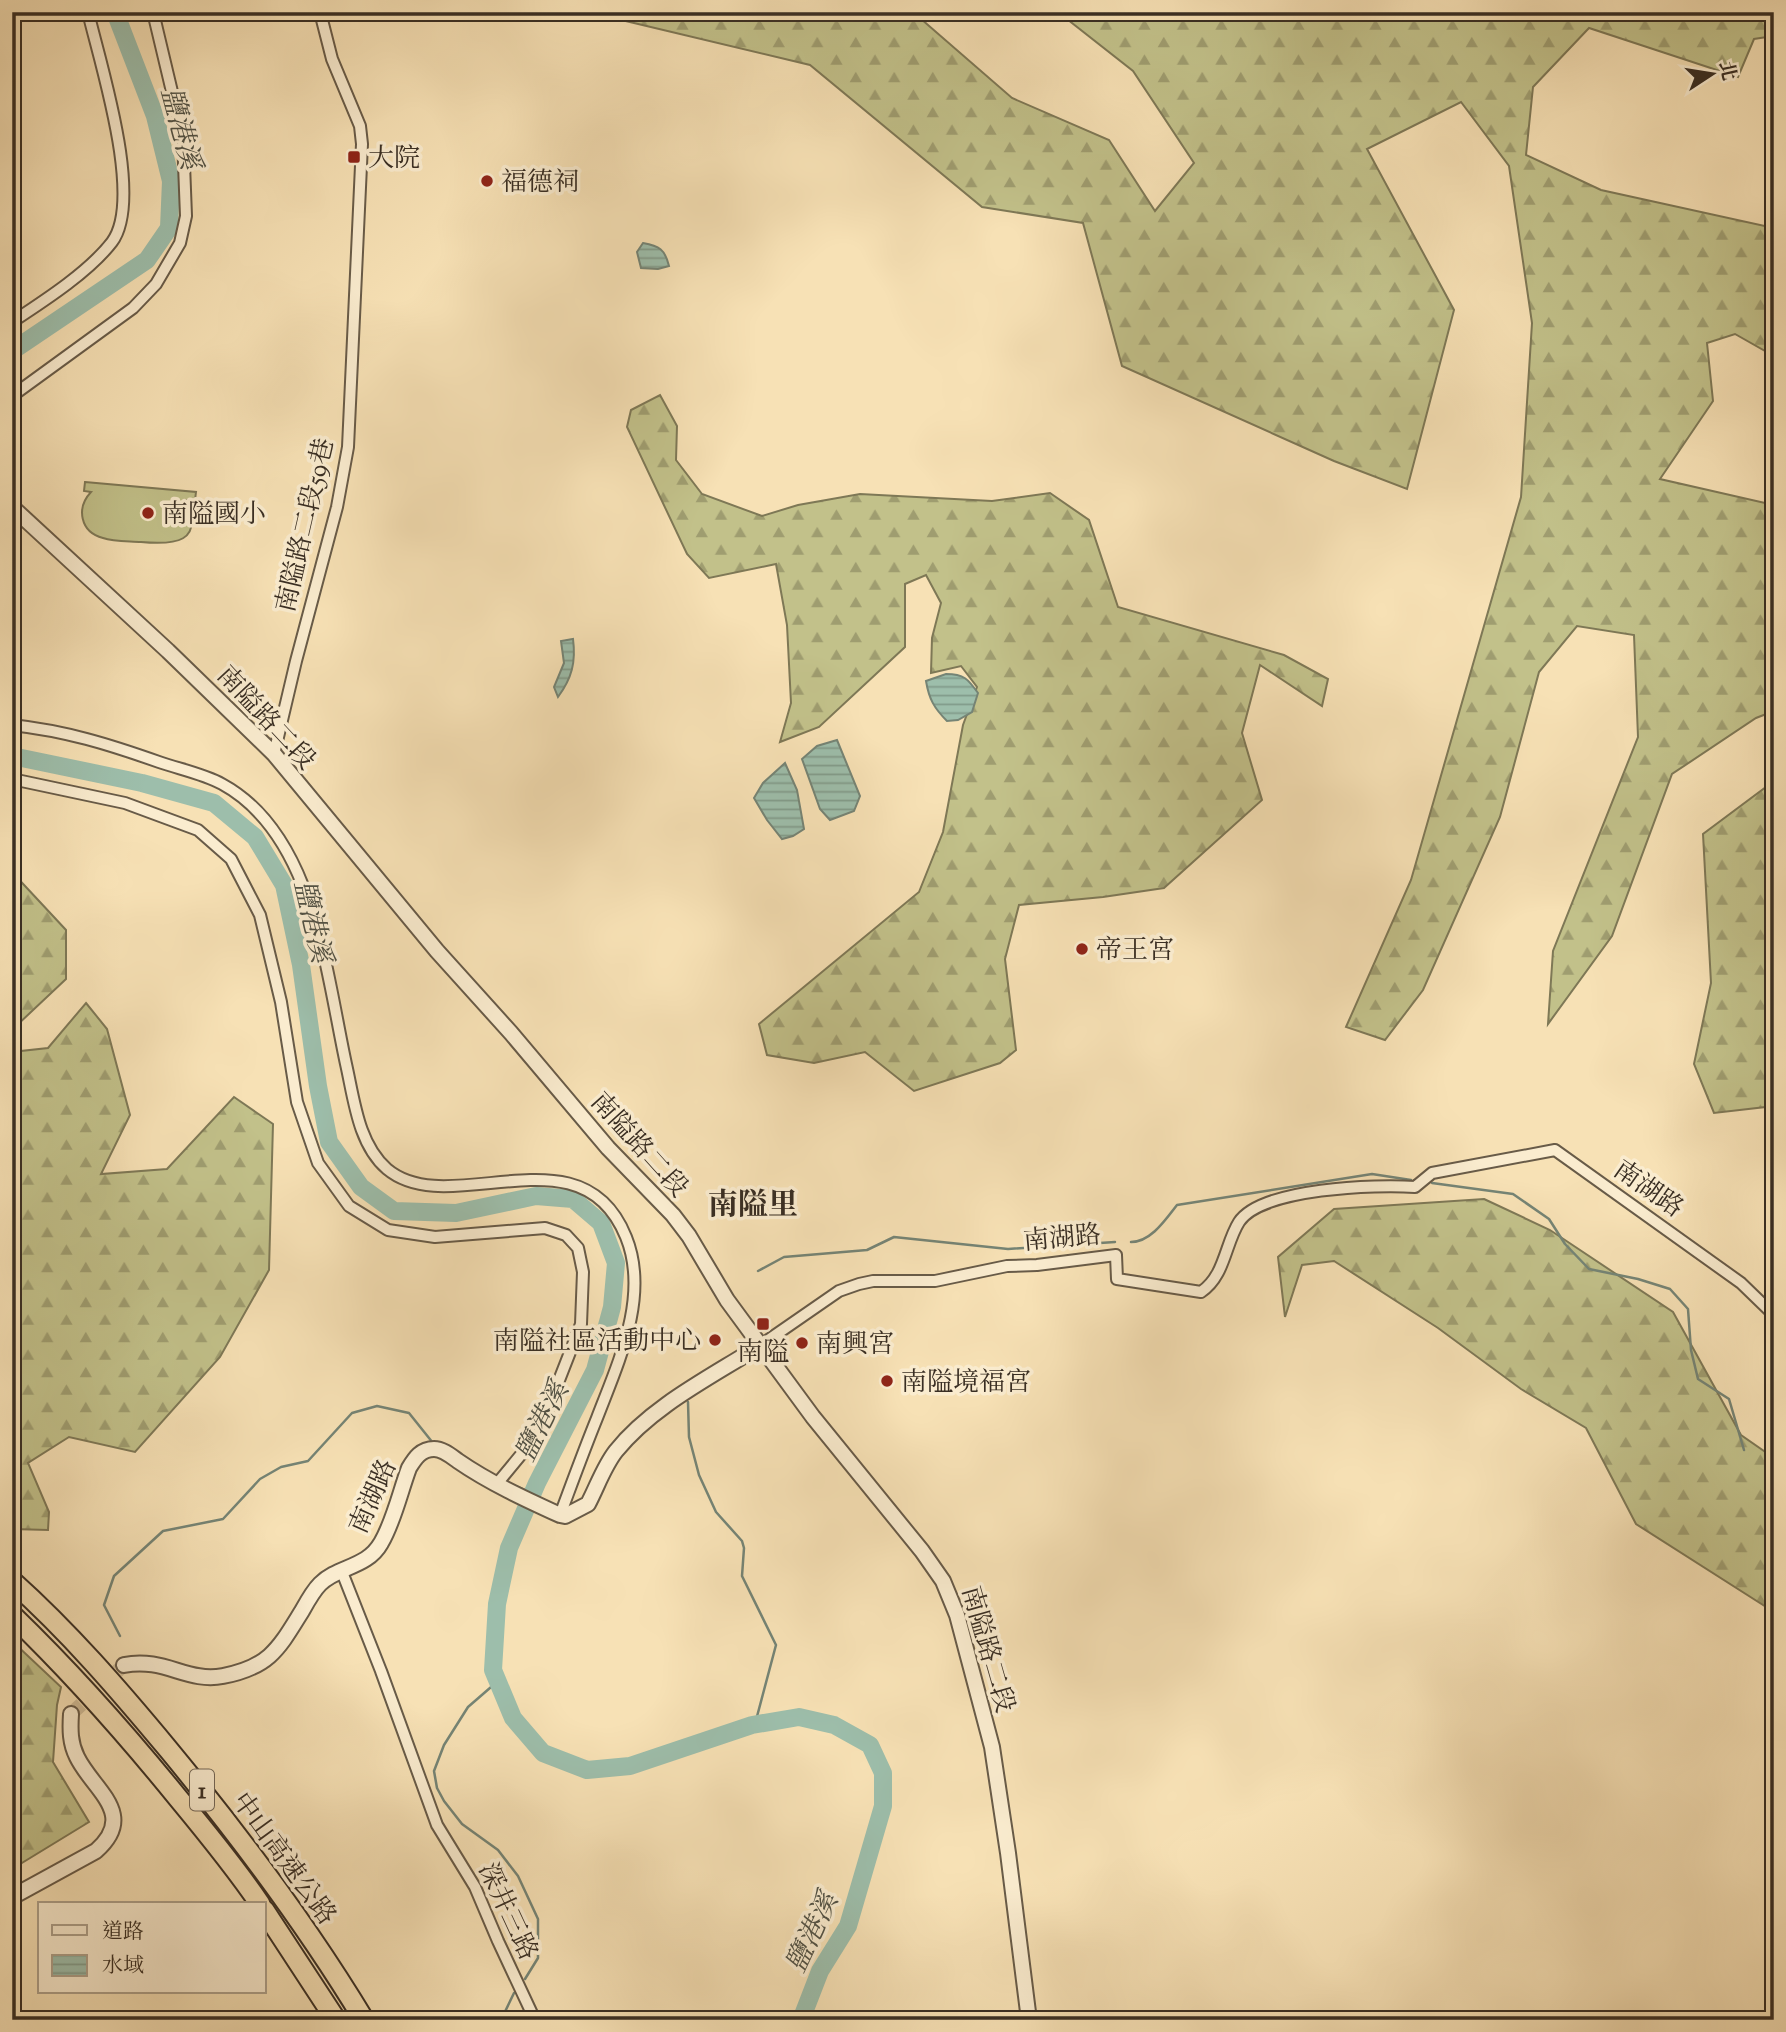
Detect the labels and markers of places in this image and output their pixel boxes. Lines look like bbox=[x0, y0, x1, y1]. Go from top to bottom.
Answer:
place label: 大院 bbox=[368, 141, 420, 178]
marker: 大院 bbox=[346, 149, 362, 165]
place label: 福德祠 bbox=[501, 165, 579, 202]
marker: 福德祠 bbox=[479, 173, 495, 189]
place label: 南隘國小 bbox=[162, 497, 266, 534]
marker: 南隘國小 bbox=[140, 505, 156, 521]
place label: 帝王宮 bbox=[1096, 933, 1174, 970]
marker: 帝王宮 bbox=[1074, 941, 1090, 957]
marker: 南隘 bbox=[755, 1316, 771, 1332]
place label: 南隘社區活動中心 bbox=[493, 1324, 701, 1361]
place label: 南興宮 bbox=[816, 1327, 894, 1364]
marker: 南隘社區活動中心 bbox=[707, 1332, 723, 1348]
place label: 南隘 bbox=[737, 1335, 789, 1372]
marker: 南興宮 bbox=[794, 1335, 810, 1351]
place label: 南隘境福宮 bbox=[901, 1365, 1031, 1402]
marker: 南隘境福宮 bbox=[879, 1373, 895, 1389]

